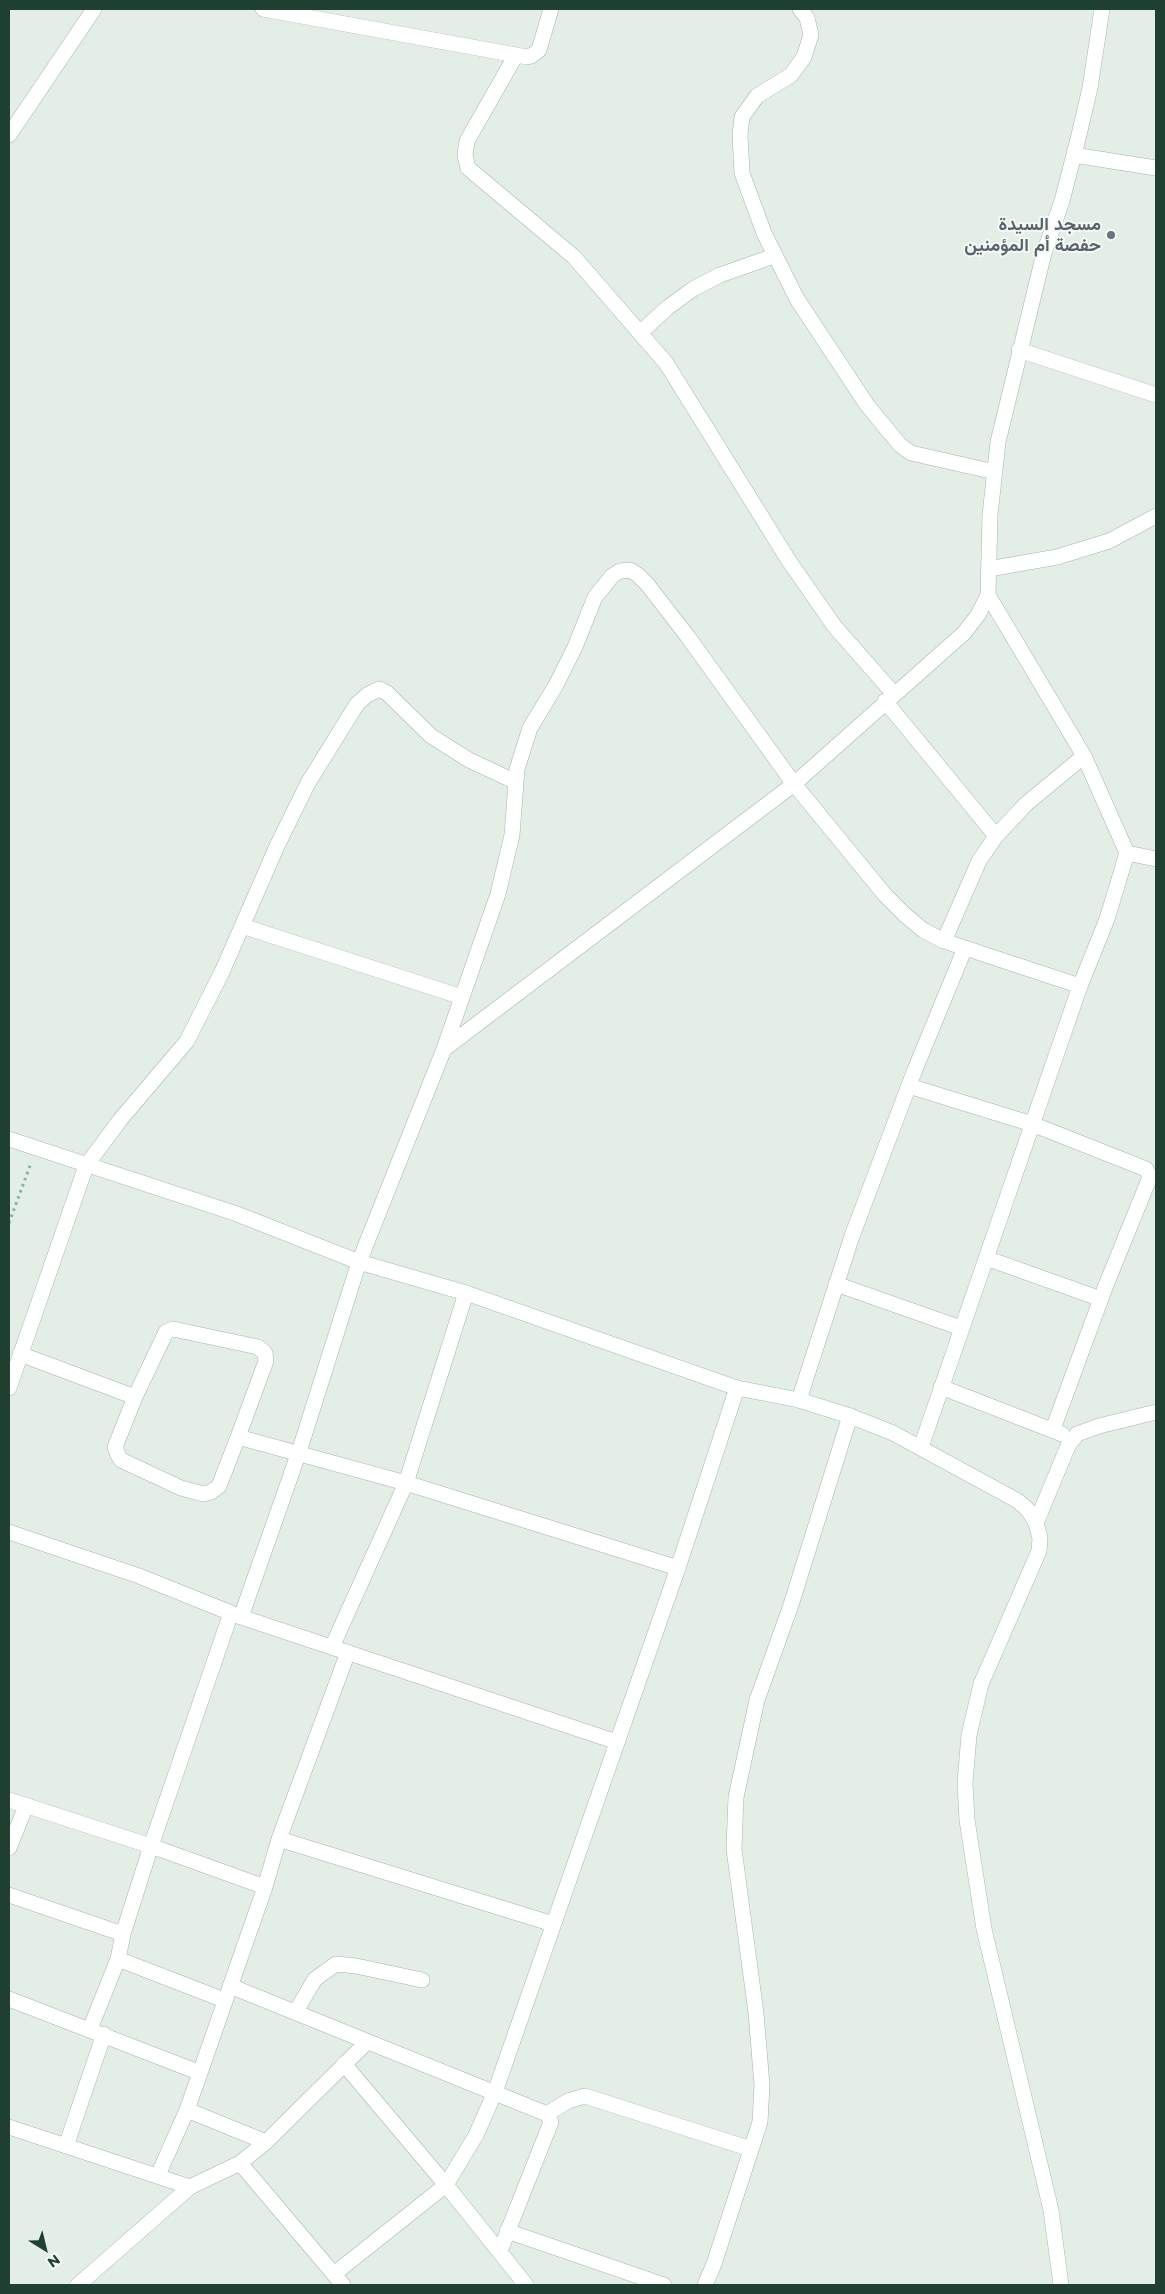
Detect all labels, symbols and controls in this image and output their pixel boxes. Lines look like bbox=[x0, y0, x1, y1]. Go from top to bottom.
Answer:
place label: مسجد السيدة حفصة أم المؤمنين bbox=[964, 214, 1101, 256]
marker: مسجد السيدة حفصة أم المؤمنين bbox=[1105, 229, 1117, 241]
north arrow bbox=[20, 2224, 70, 2274]
text: N bbox=[44, 2251, 64, 2272]

